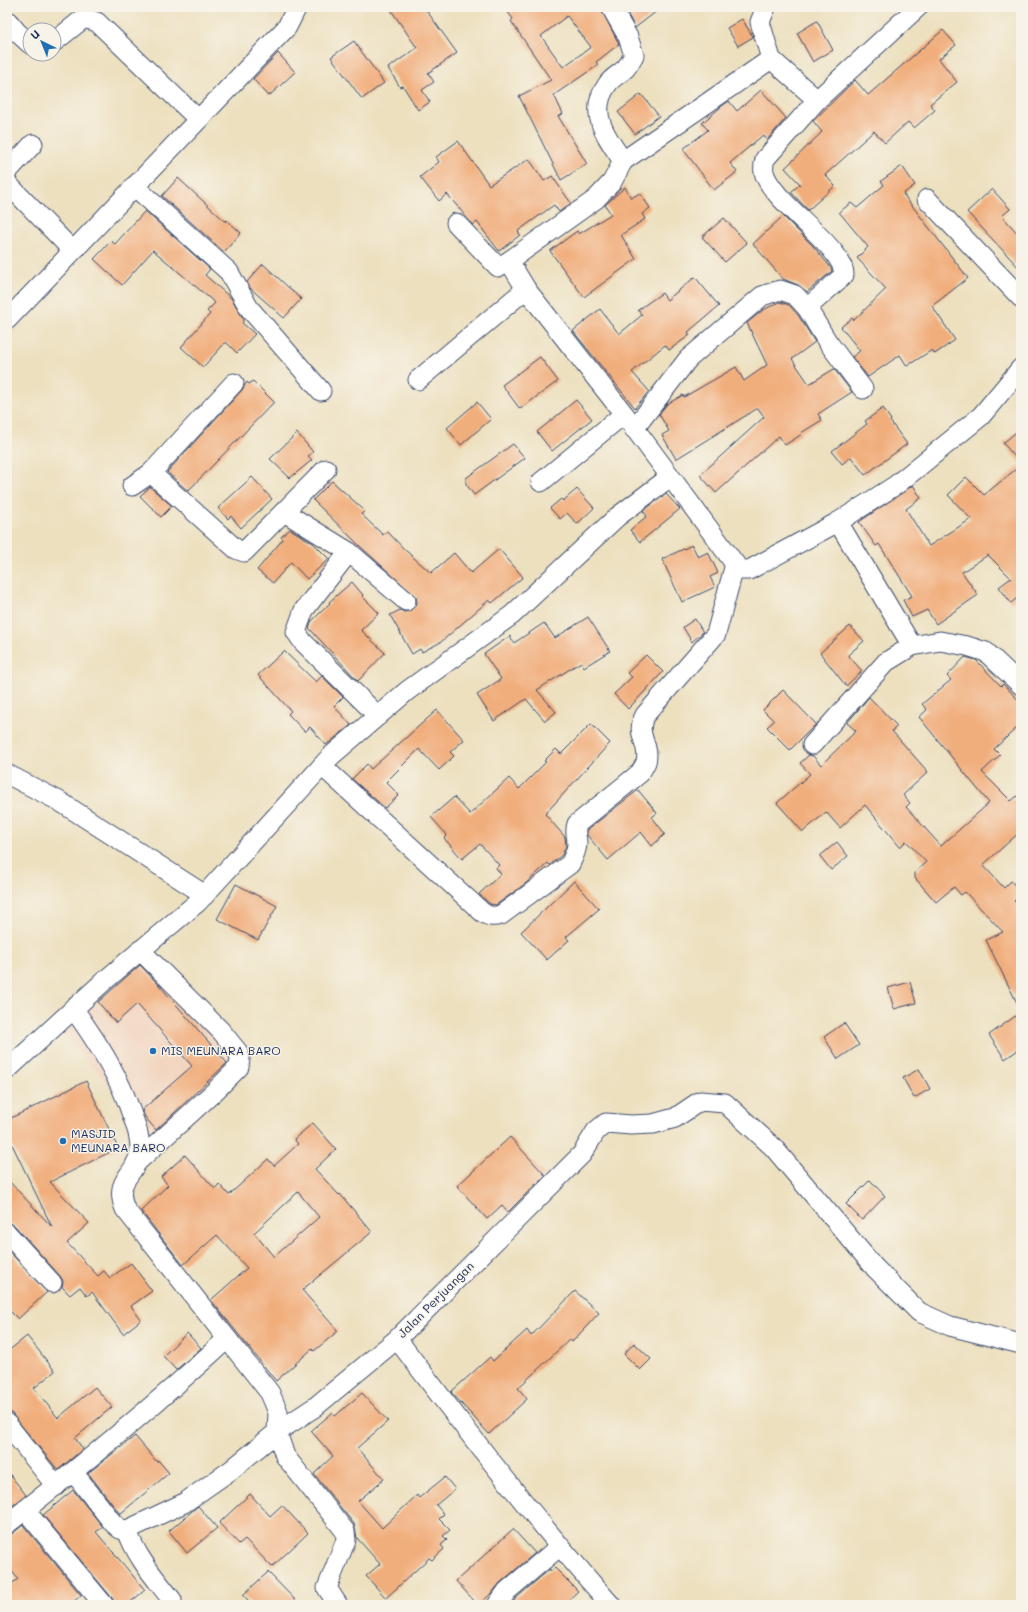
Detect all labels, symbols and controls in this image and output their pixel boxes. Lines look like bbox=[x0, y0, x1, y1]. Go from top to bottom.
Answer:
north arrow bbox=[22, 22, 62, 62]
text: U bbox=[27, 26, 43, 42]
place label: MIS MEUNARA BARO bbox=[161, 1042, 281, 1058]
marker: MIS MEUNARA BARO bbox=[148, 1046, 158, 1056]
place label: MASJID MEUNARA BARO bbox=[71, 1125, 165, 1155]
marker: MASJID MEUNARA BARO bbox=[58, 1136, 68, 1146]
street label: Jalan Perjuangan bbox=[394, 1258, 477, 1341]

